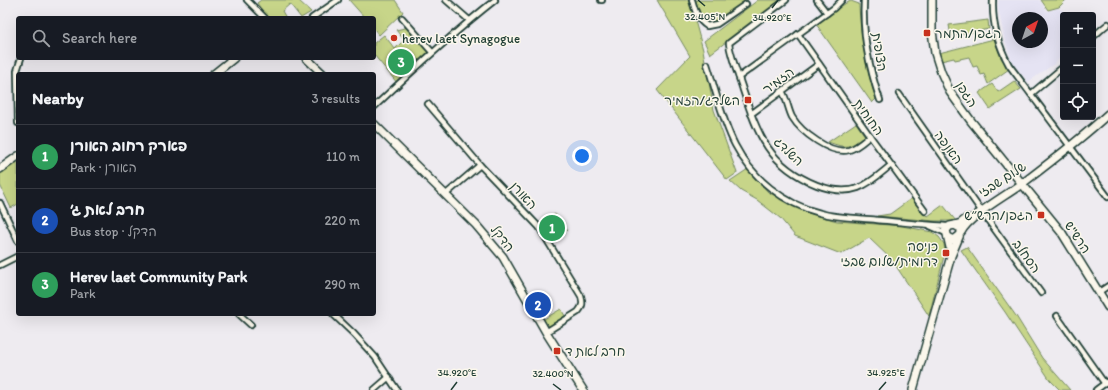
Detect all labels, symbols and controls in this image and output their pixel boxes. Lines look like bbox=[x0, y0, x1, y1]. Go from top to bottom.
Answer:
text: 32.405°N bbox=[685, 10, 725, 23]
text: 34.920°E bbox=[752, 11, 792, 24]
north arrow bbox=[1012, 12, 1048, 48]
map controls bbox=[1060, 12, 1096, 120]
button: + bbox=[1060, 12, 1096, 48]
search box bbox=[16, 16, 376, 60]
place label: הגפן/התמר bbox=[935, 26, 1001, 42]
icon: search bbox=[30, 27, 52, 49]
marker: הגפן/התמר bbox=[922, 28, 932, 38]
text: Search here bbox=[62, 29, 137, 47]
place label: herev laet Synagogue bbox=[402, 31, 520, 46]
street label: הצופית bbox=[869, 31, 890, 72]
marker: herev laet Synagogue bbox=[389, 33, 399, 43]
pin: 3 bbox=[388, 47, 414, 77]
button: − bbox=[1060, 48, 1096, 84]
street label: הזמיר bbox=[760, 64, 797, 97]
street label: הגפן bbox=[952, 79, 980, 111]
button: locate bbox=[1060, 84, 1096, 120]
text: Nearby bbox=[32, 88, 84, 108]
text: 3 results bbox=[311, 91, 360, 106]
place label: השלדג/הזמיר bbox=[664, 93, 740, 108]
marker: השלדג/הזמיר bbox=[743, 95, 753, 105]
street label: החוחית bbox=[850, 96, 887, 138]
street label: האנפה bbox=[931, 128, 966, 167]
street label: השלדג bbox=[771, 134, 806, 169]
text: פארק רחוב האורן bbox=[70, 137, 187, 155]
your location bbox=[572, 146, 592, 166]
text: 1 bbox=[42, 149, 48, 164]
text: 110 m bbox=[326, 149, 360, 164]
street label: שלום שבזי bbox=[976, 158, 1029, 200]
text: Park · האורן bbox=[70, 160, 137, 175]
street label: האורן bbox=[506, 178, 540, 213]
text: חרב לאת ג׳ bbox=[70, 201, 145, 219]
place label: הגפן/הרש״ש bbox=[964, 208, 1033, 224]
marker: הגפן/הרש״ש bbox=[1036, 210, 1046, 220]
text: 2 bbox=[42, 213, 48, 228]
text: 220 m bbox=[324, 213, 360, 228]
pin: 1 bbox=[539, 213, 565, 243]
street label: הרש''ש bbox=[1061, 218, 1094, 256]
street label: הדקל bbox=[488, 222, 518, 254]
text: Bus stop · הדקל bbox=[70, 224, 157, 239]
street label: הסחלב bbox=[1009, 237, 1044, 276]
place label: כניסה דרומית/שלום שבזי bbox=[841, 239, 938, 269]
marker: כניסה דרומית/שלום שבזי bbox=[941, 248, 951, 258]
text: Herev laet Community Park bbox=[70, 268, 247, 286]
text: 3 bbox=[41, 277, 49, 292]
text: 290 m bbox=[324, 277, 360, 292]
text: Park bbox=[70, 286, 96, 301]
pin: 2 bbox=[525, 290, 551, 320]
place label: חרב לאת ד bbox=[565, 344, 625, 359]
marker: חרב לאת ד bbox=[552, 346, 562, 356]
text: 34.920°E bbox=[437, 366, 477, 379]
text: 34.925°E bbox=[867, 366, 906, 379]
text: 32.400°N bbox=[532, 367, 574, 380]

